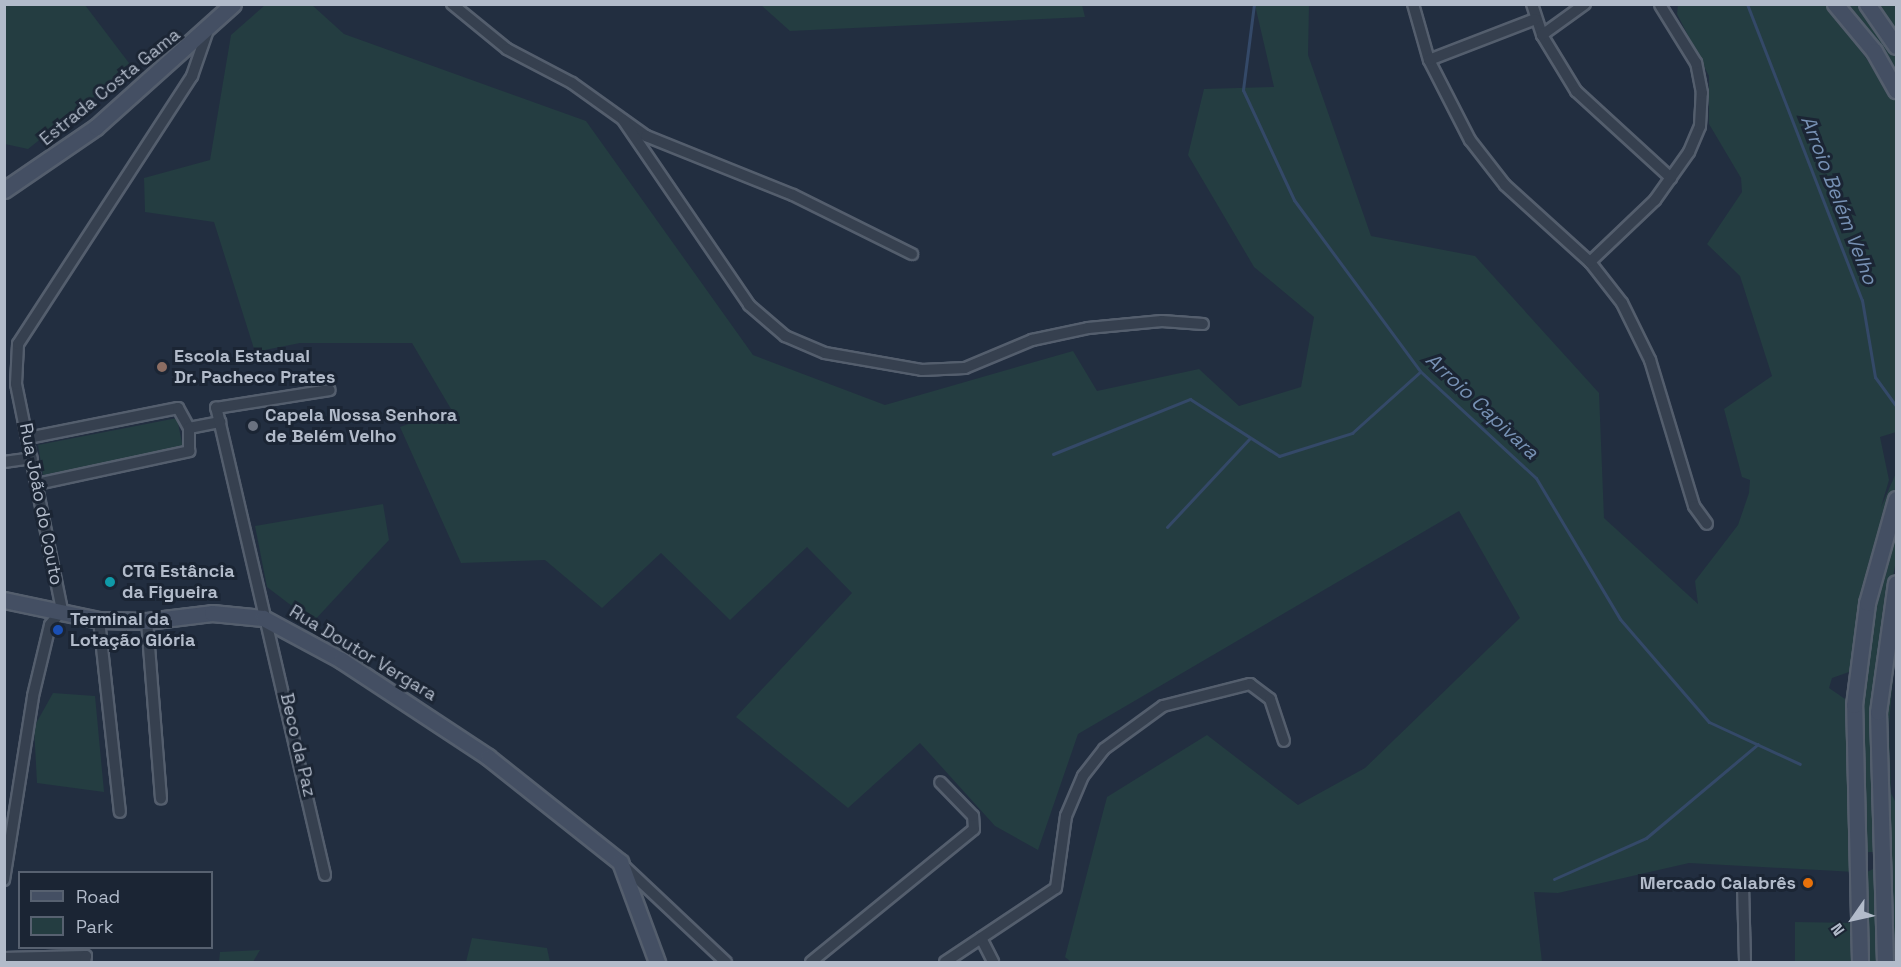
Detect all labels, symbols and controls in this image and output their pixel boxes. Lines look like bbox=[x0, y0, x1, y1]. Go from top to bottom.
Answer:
street label: Estrada Costa Gama bbox=[36, 24, 184, 150]
water label: Arroio Belém Velho bbox=[1796, 112, 1882, 288]
place label: Escola Estadual Dr. Pacheco Prates bbox=[174, 346, 336, 388]
water label: Arroio Capivara bbox=[1421, 348, 1543, 464]
marker: Escola Estadual Dr. Pacheco Prates bbox=[155, 360, 169, 374]
place label: Capela Nossa Senhora de Belém Velho bbox=[265, 405, 457, 448]
marker: Capela Nossa Senhora de Belém Velho bbox=[246, 419, 260, 433]
street label: Rua João do Couto bbox=[15, 421, 67, 587]
place label: CTG Estância da Figueira bbox=[122, 561, 235, 604]
marker: CTG Estância da Figueira bbox=[103, 575, 117, 589]
street label: Rua Doutor Vergara bbox=[285, 600, 441, 706]
place label: Terminal da Lotação Glória bbox=[70, 609, 195, 652]
marker: Terminal da Lotação Glória bbox=[51, 623, 65, 637]
street label: Beco da Paz bbox=[276, 691, 320, 799]
legend bbox=[18, 871, 213, 949]
place label: Mercado Calabrês bbox=[1640, 872, 1796, 894]
marker: Mercado Calabrês bbox=[1801, 876, 1815, 890]
text: Road bbox=[76, 885, 120, 908]
north arrow bbox=[1823, 889, 1883, 949]
text: Park bbox=[76, 915, 113, 938]
text: N bbox=[1826, 919, 1849, 940]

